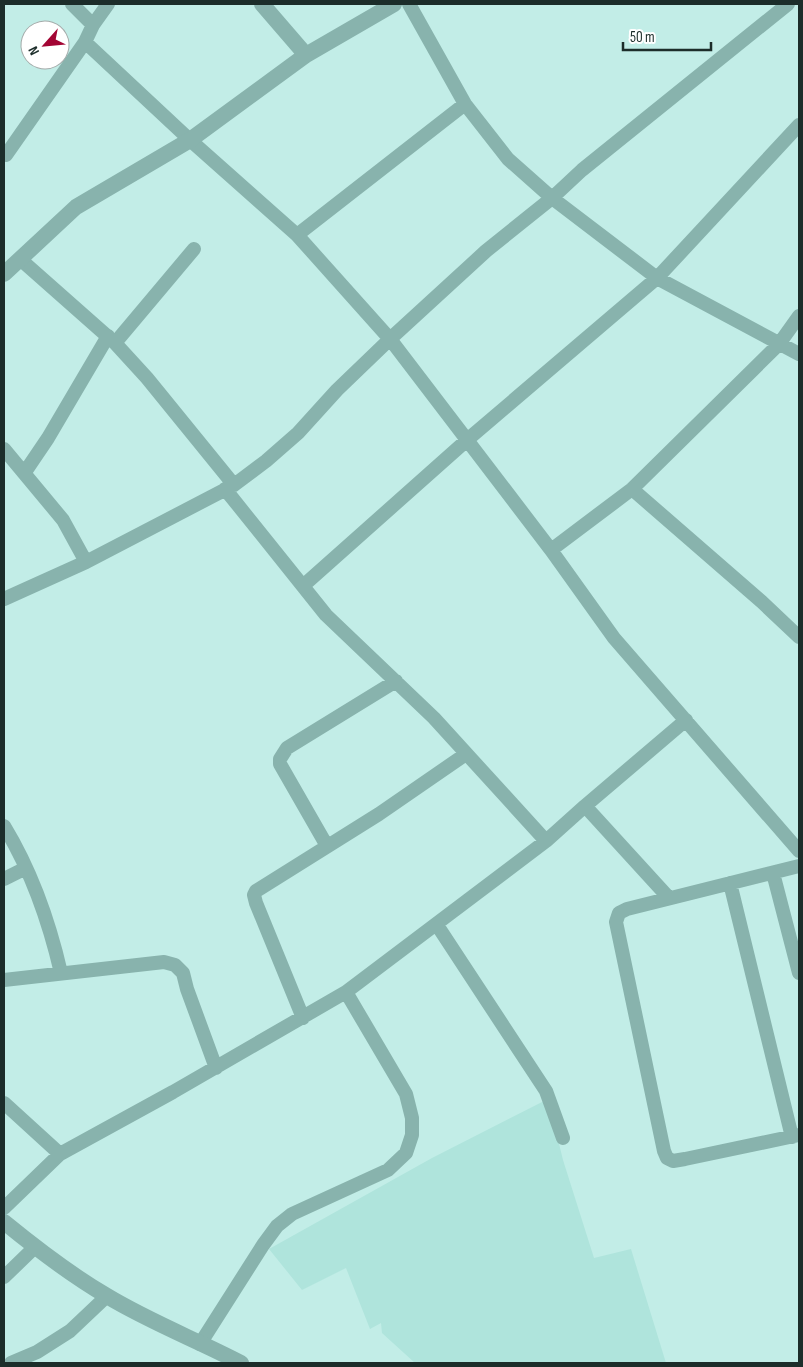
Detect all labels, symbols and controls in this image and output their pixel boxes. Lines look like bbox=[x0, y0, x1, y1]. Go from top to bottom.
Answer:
north arrow bbox=[20, 20, 70, 70]
scale bar bbox=[623, 20, 710, 52]
text: 50 m bbox=[630, 28, 655, 47]
text: N bbox=[25, 43, 43, 58]

